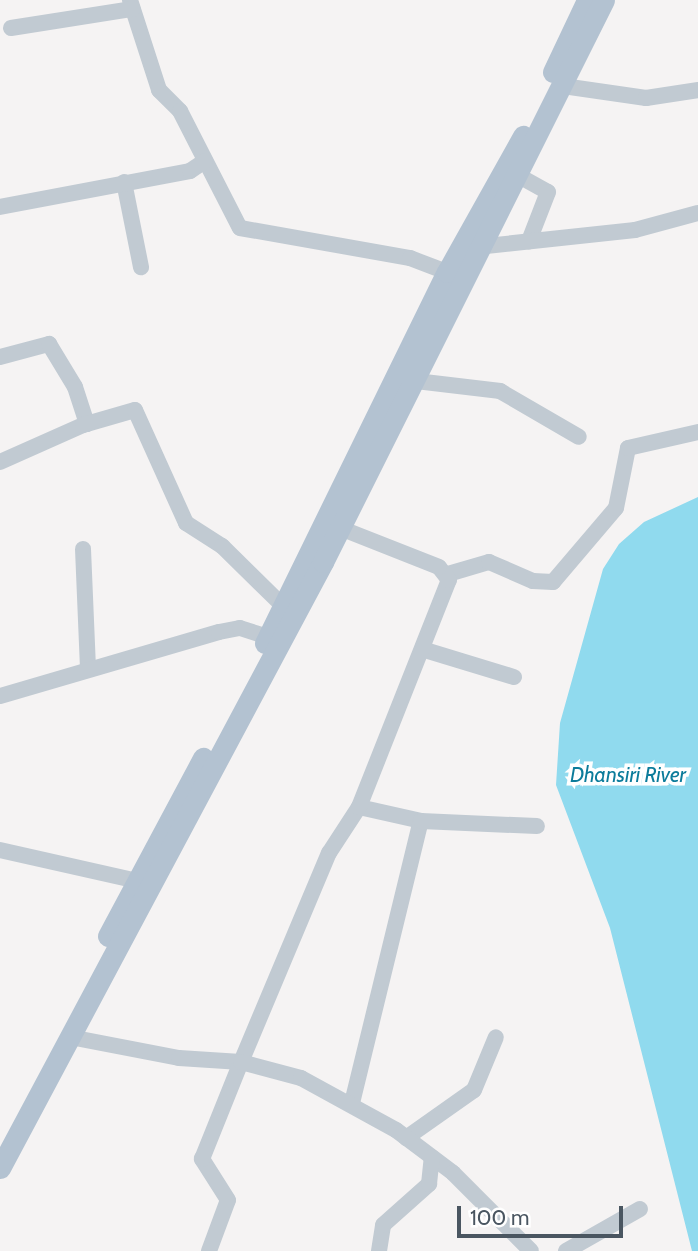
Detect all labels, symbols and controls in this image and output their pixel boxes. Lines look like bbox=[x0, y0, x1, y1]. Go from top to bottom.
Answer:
water label: Dhansiri River bbox=[570, 762, 686, 788]
scale bar bbox=[460, 1192, 626, 1236]
text: 100 m bbox=[470, 1205, 529, 1230]

